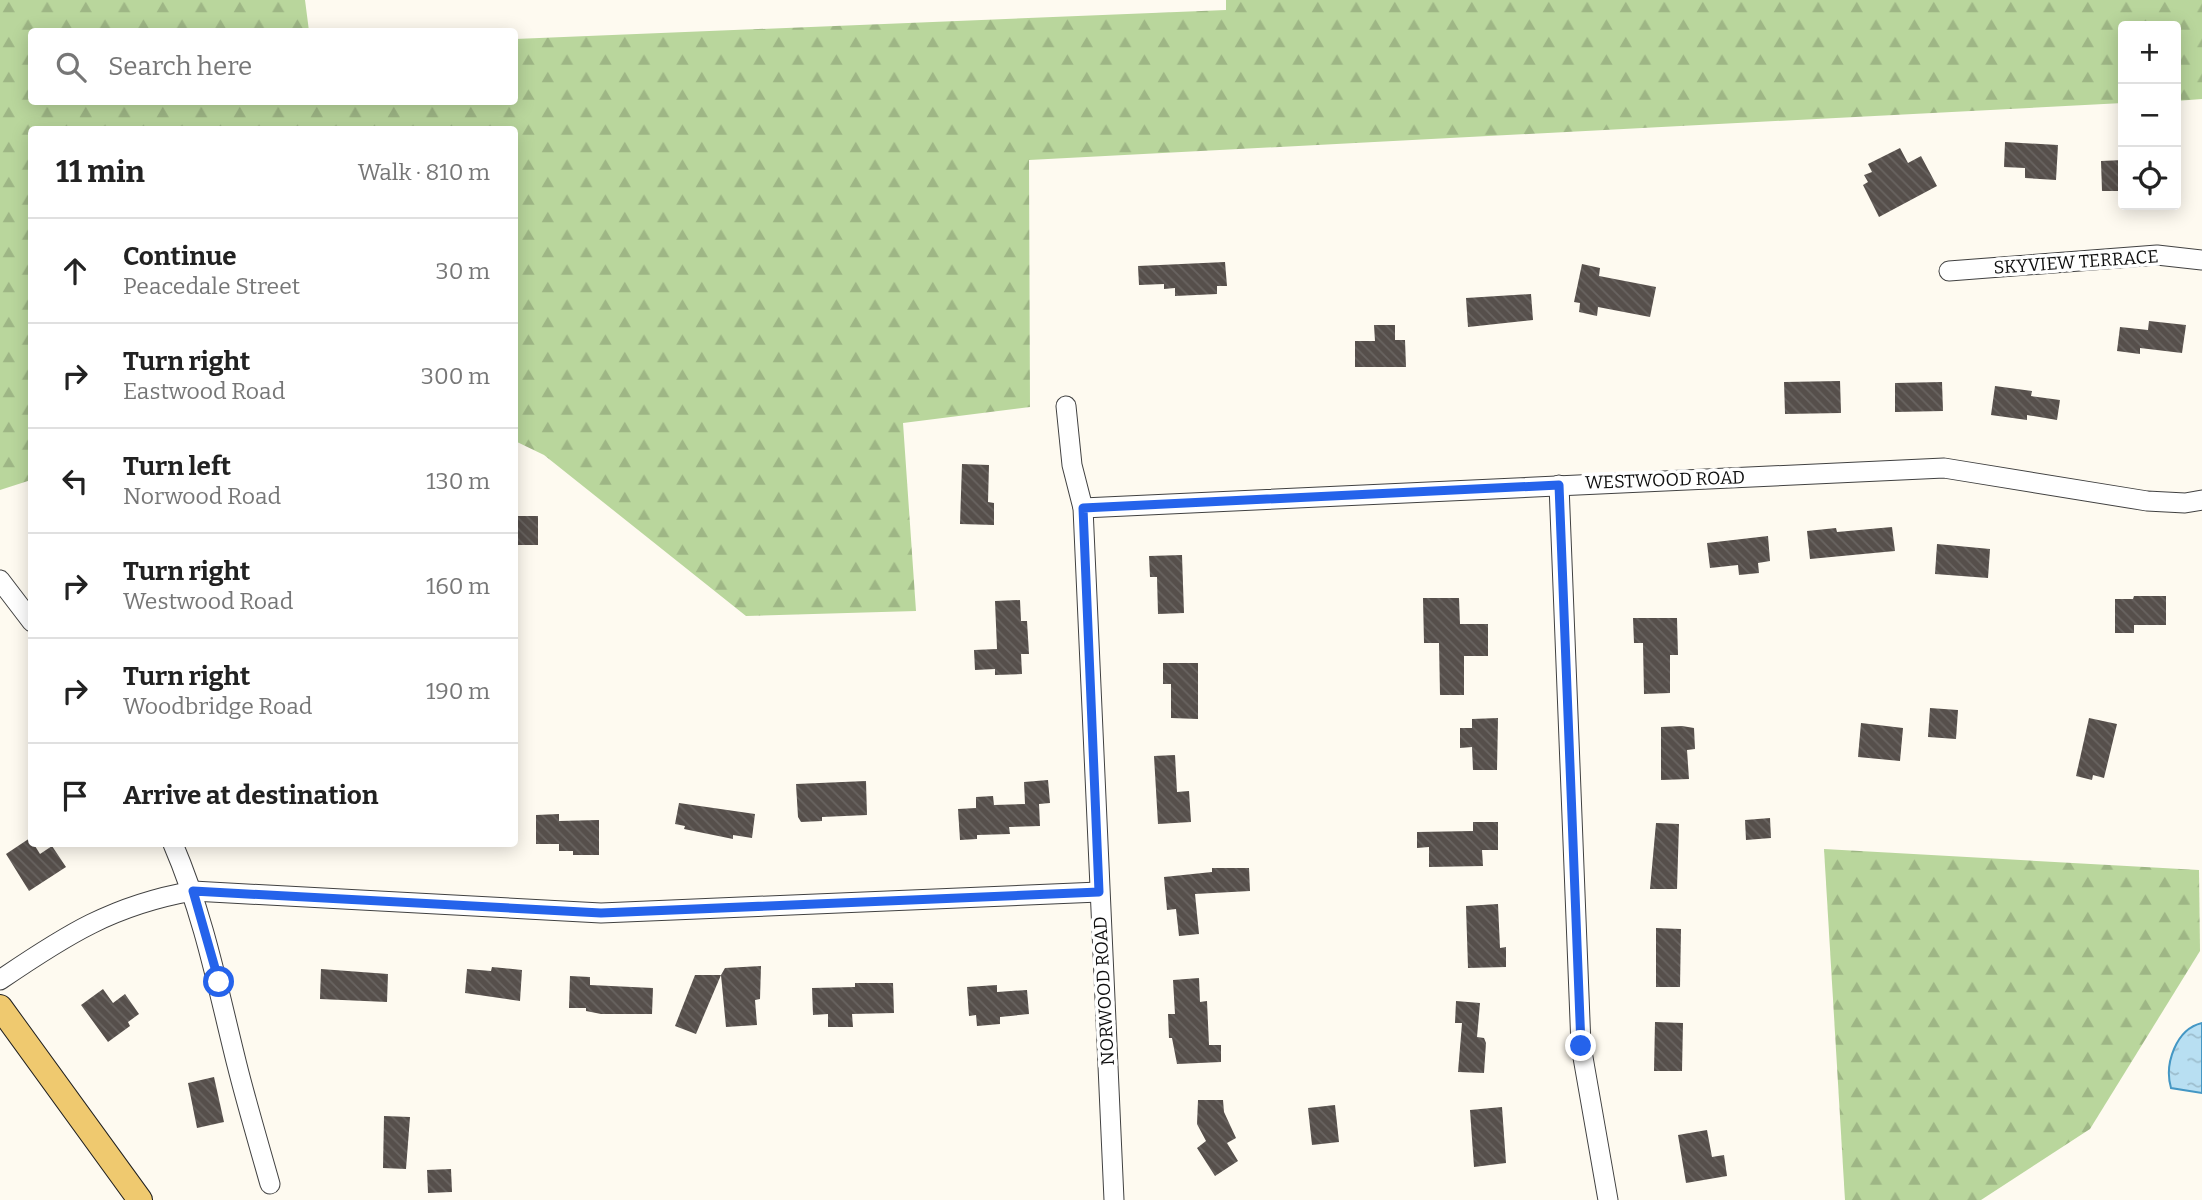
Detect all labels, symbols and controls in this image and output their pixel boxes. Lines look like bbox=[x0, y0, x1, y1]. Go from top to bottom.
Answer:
map controls bbox=[2118, 21, 2181, 210]
button: + bbox=[2118, 21, 2181, 84]
search box bbox=[28, 28, 518, 105]
icon: search bbox=[52, 48, 90, 86]
text: Search here bbox=[108, 51, 252, 82]
button: − bbox=[2118, 84, 2181, 147]
button: locate bbox=[2118, 147, 2181, 210]
text: 11 min bbox=[56, 154, 145, 190]
text: Walk · 810 m bbox=[358, 158, 490, 186]
text: Continue bbox=[123, 241, 237, 272]
street label: SKYVIEW TERRACE bbox=[1993, 245, 2159, 279]
icon: ahead bbox=[56, 252, 94, 290]
text: 30 m bbox=[436, 257, 490, 285]
text: Peacedale Street bbox=[123, 272, 300, 300]
text: Turn right bbox=[123, 346, 250, 377]
icon: right bbox=[56, 357, 94, 395]
text: 300 m bbox=[421, 362, 490, 390]
text: Eastwood Road bbox=[123, 377, 285, 405]
text: Turn left bbox=[123, 451, 231, 482]
icon: left bbox=[56, 462, 94, 500]
street label: WESTWOOD ROAD bbox=[1585, 466, 1745, 494]
text: 130 m bbox=[426, 467, 490, 495]
text: Norwood Road bbox=[123, 482, 281, 510]
text: Turn right bbox=[123, 556, 250, 587]
icon: right bbox=[56, 567, 94, 605]
text: 160 m bbox=[426, 572, 490, 600]
text: Westwood Road bbox=[123, 587, 293, 615]
text: Turn right bbox=[123, 661, 250, 692]
icon: right bbox=[56, 672, 94, 710]
text: 190 m bbox=[426, 677, 490, 705]
text: Woodbridge Road bbox=[123, 692, 312, 720]
icon: arrive bbox=[56, 777, 94, 815]
text: Arrive at destination bbox=[123, 780, 378, 811]
street label: NORWOOD ROAD bbox=[1089, 916, 1119, 1066]
route start bbox=[203, 966, 234, 997]
route end bbox=[1565, 1030, 1596, 1061]

